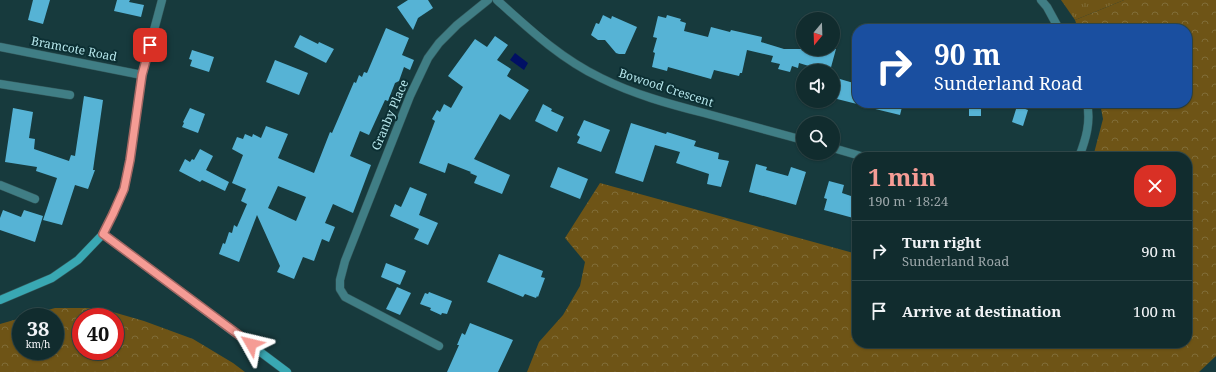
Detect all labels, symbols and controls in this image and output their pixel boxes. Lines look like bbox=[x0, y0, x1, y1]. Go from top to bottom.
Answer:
north arrow bbox=[796, 12, 840, 56]
map controls bbox=[796, 12, 840, 160]
pin bbox=[133, 28, 167, 62]
street label: Bramcote Road bbox=[30, 32, 119, 65]
icon: arrive bbox=[139, 34, 161, 56]
text: 90 m bbox=[934, 35, 1001, 73]
icon: right bbox=[868, 40, 920, 92]
street label: Bowood Crescent bbox=[617, 64, 716, 111]
button: sound bbox=[796, 64, 840, 108]
text: Sunderland Road bbox=[934, 71, 1082, 95]
street label: Granby Place bbox=[367, 77, 412, 153]
button: search bbox=[796, 116, 840, 160]
text: 1 min bbox=[868, 160, 936, 193]
button: close bbox=[1134, 165, 1176, 207]
text: 190 m · 18:24 bbox=[868, 192, 948, 210]
text: Turn right bbox=[902, 232, 981, 252]
icon: right bbox=[868, 240, 890, 262]
text: 90 m bbox=[1141, 241, 1176, 261]
text: Sunderland Road bbox=[902, 252, 1009, 270]
icon: arrive bbox=[868, 300, 890, 322]
text: Arrive at destination bbox=[902, 301, 1061, 321]
text: 100 m bbox=[1133, 301, 1176, 321]
speed limit sign: 40 bbox=[72, 308, 124, 360]
text: 38 bbox=[27, 315, 49, 342]
position arrow bbox=[230, 323, 272, 365]
text: km/h bbox=[26, 337, 50, 351]

